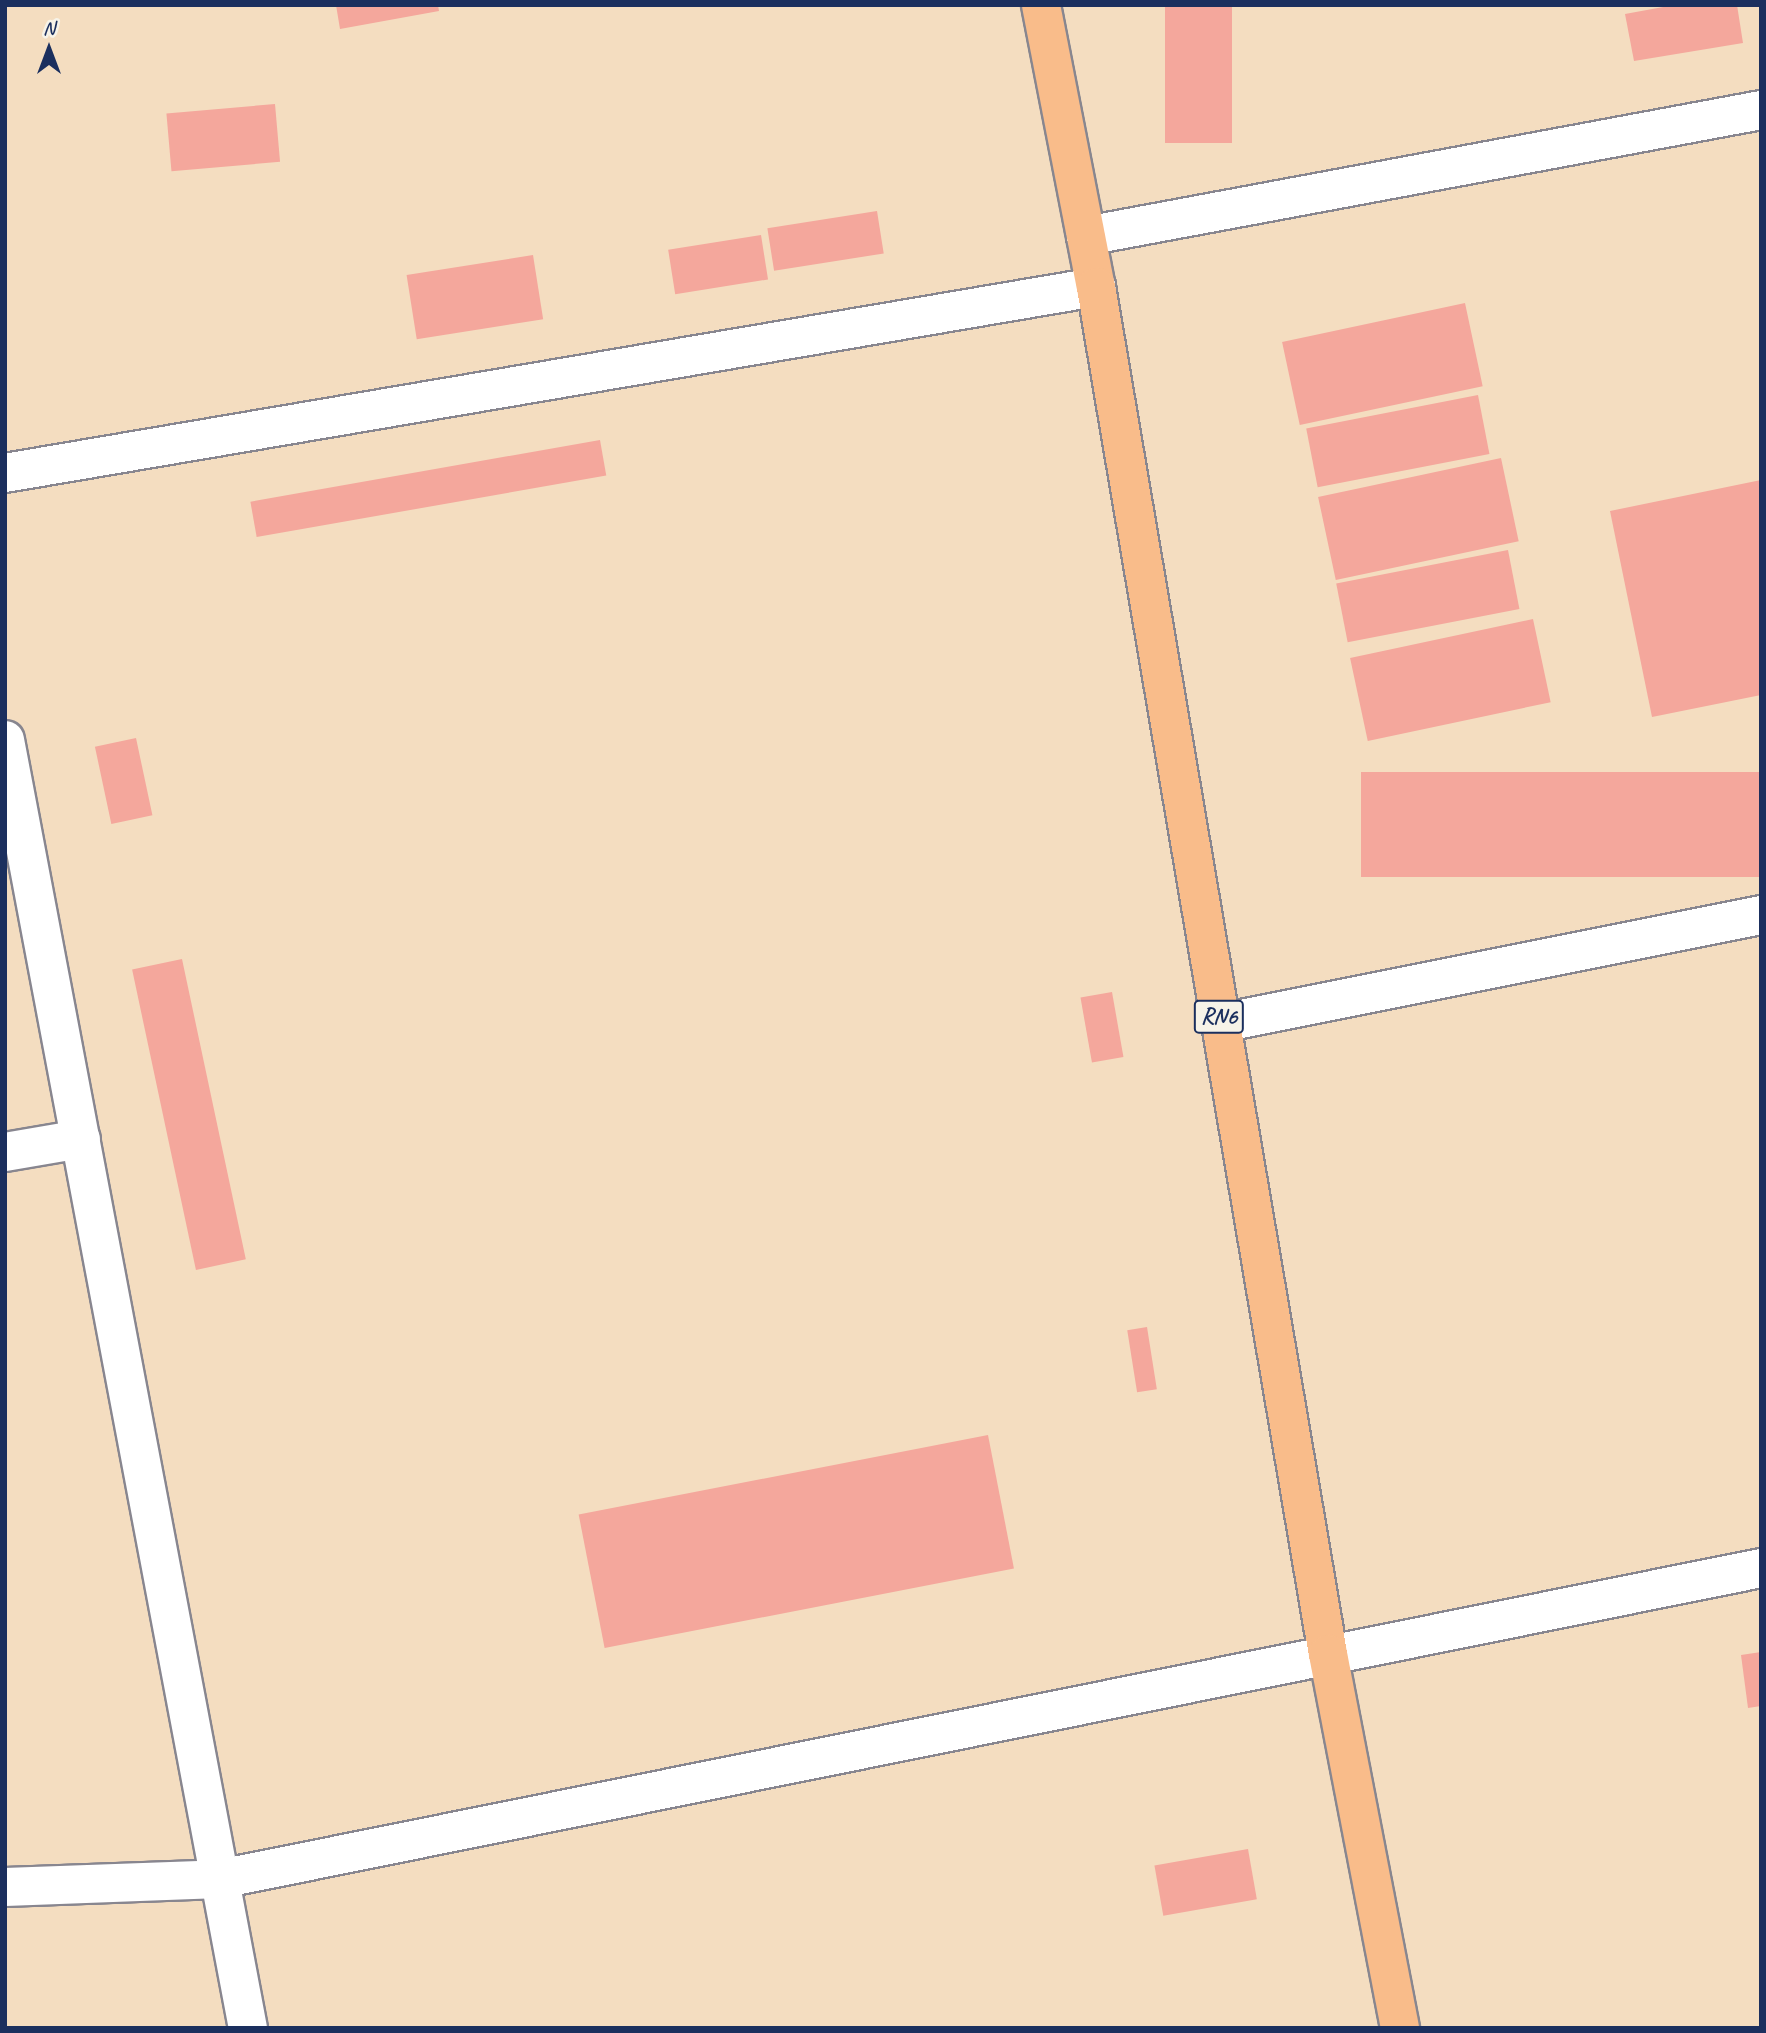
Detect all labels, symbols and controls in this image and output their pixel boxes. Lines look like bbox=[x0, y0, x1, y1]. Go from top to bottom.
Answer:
north arrow bbox=[14, 14, 84, 84]
text: N bbox=[43, 16, 55, 40]
road number: RN6 bbox=[1193, 998, 1245, 1036]

